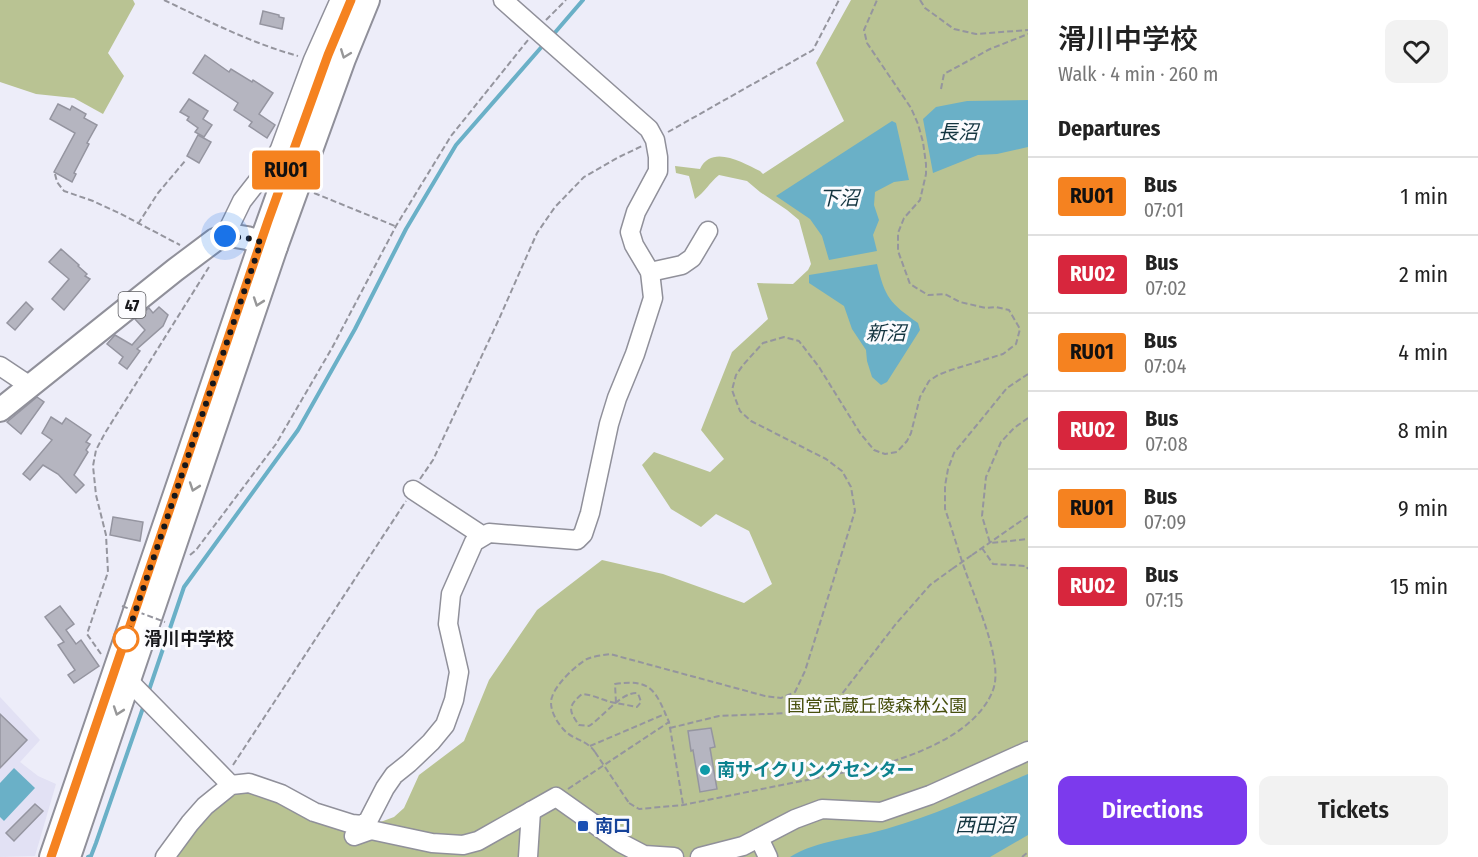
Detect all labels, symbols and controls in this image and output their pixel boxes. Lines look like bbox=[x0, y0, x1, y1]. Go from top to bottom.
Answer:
button: heart bbox=[1385, 20, 1448, 83]
text: 滑川中学校 bbox=[1058, 23, 1198, 56]
one-way arrow bbox=[340, 48, 353, 59]
text: Walk · 4 min · 260 m bbox=[1058, 62, 1218, 86]
text: Departures bbox=[1058, 115, 1160, 142]
water label: 長沼 bbox=[938, 120, 981, 144]
line badge: RU01 bbox=[244, 150, 328, 190]
text: RU01 bbox=[264, 157, 308, 183]
text: Bus bbox=[1144, 171, 1177, 198]
text: RU01 bbox=[1070, 183, 1114, 209]
text: 1 min bbox=[1400, 183, 1448, 210]
water label: 下沼 bbox=[819, 186, 862, 210]
text: 07:01 bbox=[1144, 198, 1184, 222]
your location bbox=[210, 221, 240, 251]
text: Bus bbox=[1145, 249, 1178, 276]
text: RU02 bbox=[1070, 261, 1115, 287]
text: 2 min bbox=[1399, 261, 1448, 288]
text: 07:02 bbox=[1145, 276, 1186, 300]
road number: 47 bbox=[118, 292, 146, 318]
one-way arrow bbox=[252, 297, 265, 307]
water label: 新沼 bbox=[866, 321, 909, 345]
text: Bus bbox=[1144, 327, 1177, 354]
text: RU01 bbox=[1070, 339, 1114, 365]
text: 4 min bbox=[1398, 339, 1448, 366]
text: 07:04 bbox=[1144, 354, 1186, 378]
text: Bus bbox=[1145, 405, 1178, 432]
text: RU02 bbox=[1070, 417, 1115, 443]
text: 8 min bbox=[1398, 417, 1448, 444]
text: 07:08 bbox=[1145, 432, 1188, 456]
one-way arrow bbox=[189, 481, 202, 492]
text: Bus bbox=[1144, 483, 1177, 510]
text: RU01 bbox=[1070, 495, 1114, 521]
text: 9 min bbox=[1398, 495, 1448, 522]
text: 07:09 bbox=[1144, 510, 1186, 534]
text: Bus bbox=[1145, 561, 1178, 588]
text: RU02 bbox=[1070, 573, 1115, 599]
text: 15 min bbox=[1390, 573, 1448, 600]
text: 07:15 bbox=[1145, 588, 1184, 612]
marker: 滑川中学校 bbox=[113, 626, 139, 652]
place label: 滑川中学校 bbox=[144, 628, 234, 650]
park label: 国営武蔵丘陵森林公園 bbox=[787, 695, 967, 717]
one-way arrow bbox=[113, 705, 126, 716]
place label: 南サイクリングセンター bbox=[717, 759, 915, 781]
marker: 南サイクリングセンター bbox=[698, 763, 712, 777]
button: Directions bbox=[1058, 776, 1247, 845]
button: Tickets bbox=[1259, 776, 1448, 845]
water label: 西田沼 bbox=[955, 813, 1018, 837]
place label: 南口 bbox=[595, 815, 631, 837]
marker: 南口 bbox=[576, 819, 590, 833]

